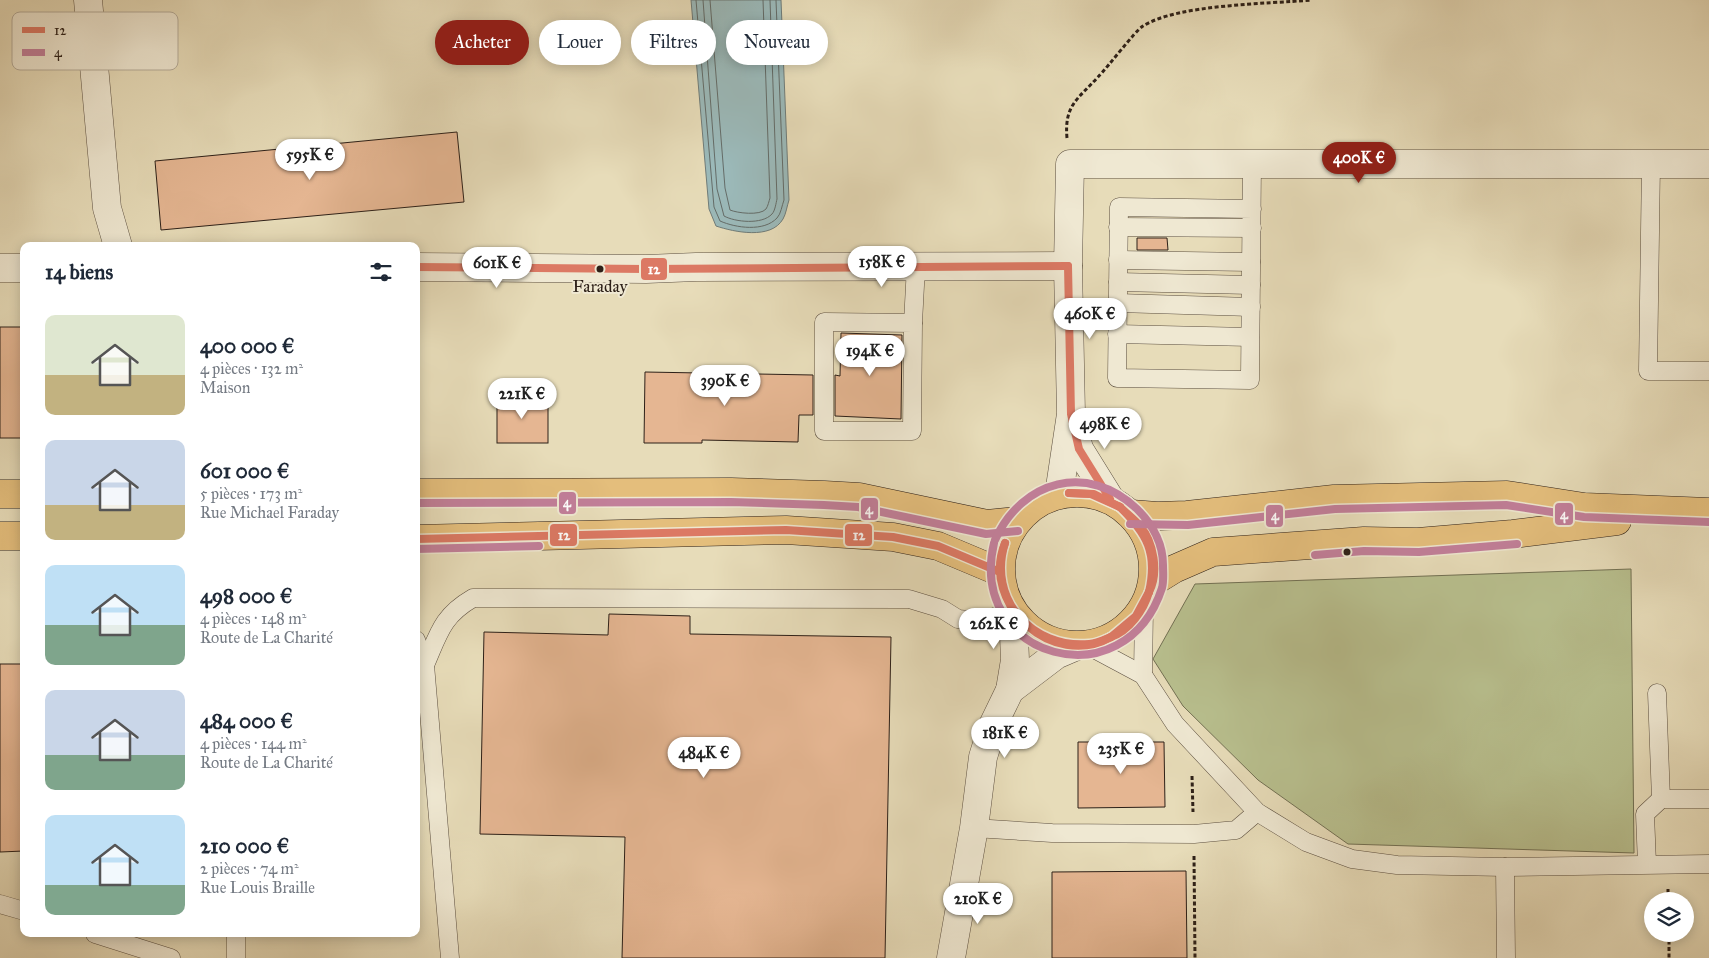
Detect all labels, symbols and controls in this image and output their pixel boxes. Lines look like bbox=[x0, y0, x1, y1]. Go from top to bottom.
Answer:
legend bbox=[12, 12, 178, 70]
chip: Acheter bbox=[435, 20, 529, 65]
chip: Louer bbox=[539, 20, 621, 65]
chip: Filtres bbox=[631, 20, 716, 65]
chip: Nouveau bbox=[726, 20, 828, 65]
text: 12 bbox=[54, 22, 67, 39]
text: 4 bbox=[54, 44, 63, 61]
pin: 595K € bbox=[269, 138, 351, 181]
pin: 400K € bbox=[1318, 142, 1400, 184]
text: 595K € bbox=[286, 145, 334, 164]
text: 400K € bbox=[1333, 148, 1385, 167]
pin: 601K € bbox=[456, 246, 538, 289]
pin: 158K € bbox=[841, 246, 923, 288]
text: 158K € bbox=[859, 252, 905, 271]
text: 601K € bbox=[473, 253, 521, 272]
line badge: 12 bbox=[640, 257, 668, 281]
icon: filters bbox=[367, 258, 395, 286]
text: 14 biens bbox=[45, 259, 113, 285]
text: 12 bbox=[648, 261, 661, 278]
marker: Faraday bbox=[595, 264, 605, 274]
place label: Faraday bbox=[573, 276, 628, 297]
pin: 460K € bbox=[1049, 298, 1131, 340]
text: 460K € bbox=[1065, 304, 1115, 323]
text: 400 000 € bbox=[200, 333, 295, 359]
pin: 194K € bbox=[829, 334, 911, 377]
icon: home bbox=[85, 335, 145, 395]
text: 194K € bbox=[846, 341, 894, 360]
text: 4 pièces · 132 m² bbox=[200, 359, 303, 378]
pin: 390K € bbox=[684, 364, 766, 407]
text: 390K € bbox=[701, 371, 749, 390]
text: Maison bbox=[200, 378, 250, 397]
pin: 221K € bbox=[481, 378, 563, 420]
text: 221K € bbox=[499, 384, 545, 403]
pin: 498K € bbox=[1064, 408, 1146, 450]
text: 498K € bbox=[1080, 414, 1130, 433]
text: 601 000 € bbox=[200, 458, 290, 484]
icon: home bbox=[85, 460, 145, 520]
text: 5 pièces · 173 m² bbox=[200, 484, 302, 503]
line badge: 4 bbox=[558, 491, 577, 515]
text: 4 bbox=[563, 494, 572, 512]
line badge: 4 bbox=[860, 497, 879, 521]
text: 4 bbox=[865, 501, 874, 519]
line badge: 4 bbox=[1554, 502, 1574, 526]
text: Rue Michael Faraday bbox=[200, 503, 339, 522]
line badge: 4 bbox=[1265, 504, 1284, 528]
text: 4 bbox=[1560, 506, 1569, 524]
text: 4 bbox=[1271, 507, 1280, 525]
line badge: 12 bbox=[549, 523, 578, 547]
line badge: 12 bbox=[844, 523, 873, 547]
text: 12 bbox=[558, 527, 571, 544]
text: 12 bbox=[853, 527, 866, 544]
unlabelled marker bbox=[1342, 547, 1352, 557]
text: 498 000 € bbox=[200, 583, 293, 609]
icon: home bbox=[85, 585, 145, 645]
pin: 262K € bbox=[953, 608, 1035, 650]
text: 4 pièces · 148 m² bbox=[200, 609, 306, 628]
text: 262K € bbox=[970, 614, 1018, 633]
text: Route de La Charité bbox=[200, 628, 333, 647]
text: 484 000 € bbox=[200, 708, 293, 734]
icon: home bbox=[85, 710, 145, 770]
pin: 181K € bbox=[964, 716, 1046, 759]
text: 181K € bbox=[982, 723, 1028, 742]
pin: 235K € bbox=[1080, 732, 1162, 775]
text: 4 pièces · 144 m² bbox=[200, 734, 307, 753]
pin: 484K € bbox=[663, 736, 745, 779]
text: 235K € bbox=[1098, 739, 1144, 758]
text: 484K € bbox=[679, 743, 729, 762]
text: Route de La Charité bbox=[200, 753, 333, 772]
text: 210 000 € bbox=[200, 833, 289, 859]
icon: home bbox=[85, 835, 145, 895]
text: 2 pièces · 74 m² bbox=[200, 859, 299, 878]
text: Rue Louis Braille bbox=[200, 878, 315, 897]
pin: 210K € bbox=[937, 882, 1019, 925]
text: 210K € bbox=[954, 889, 1002, 908]
map controls bbox=[1644, 892, 1694, 942]
button: layers bbox=[1644, 892, 1694, 942]

